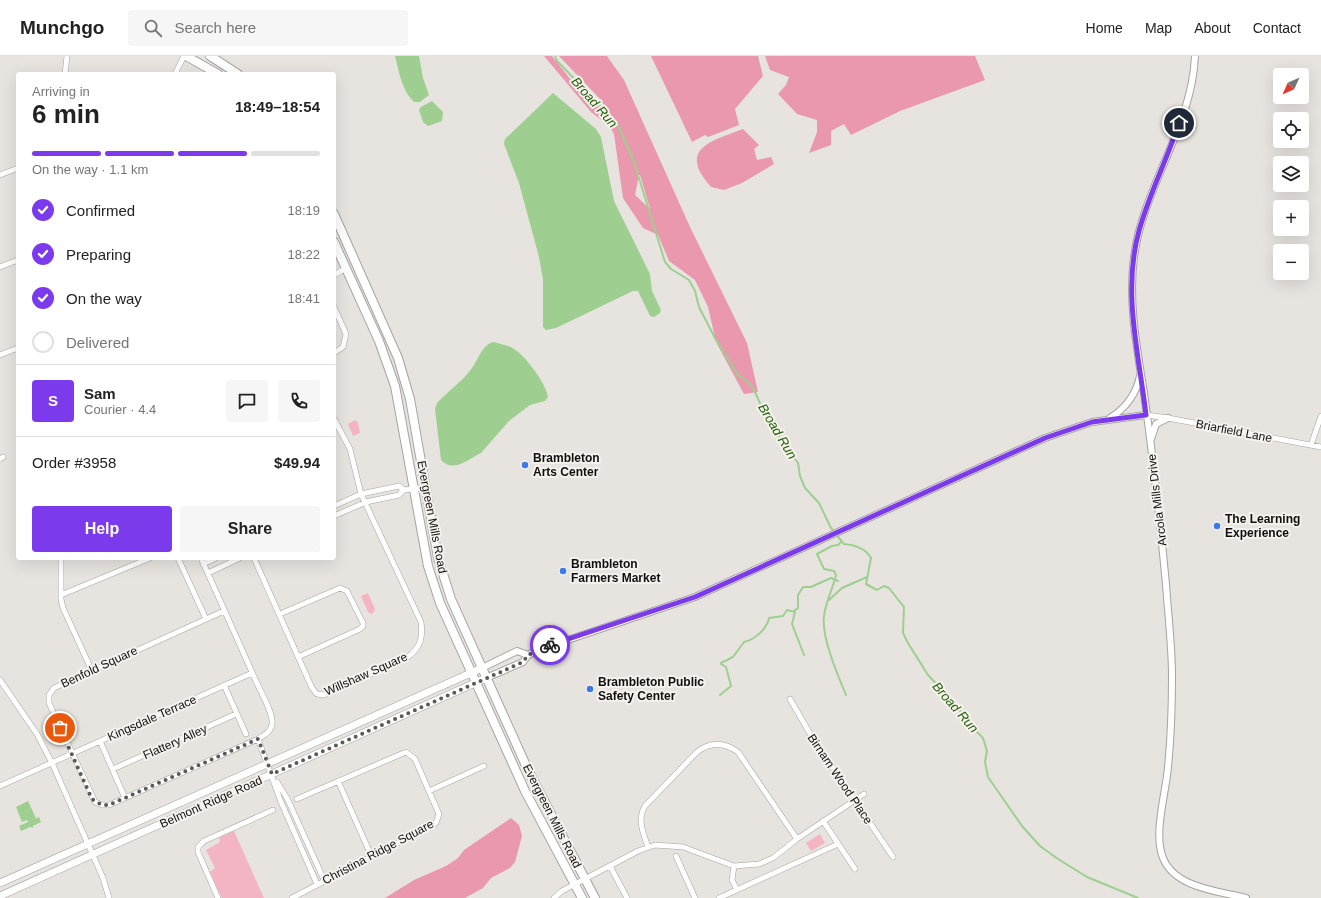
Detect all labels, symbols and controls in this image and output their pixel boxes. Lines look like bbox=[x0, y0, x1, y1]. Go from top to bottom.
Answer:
search box bbox=[128, 10, 408, 46]
text: Munchgo bbox=[20, 17, 104, 38]
icon: search bbox=[142, 17, 164, 39]
text: Search here bbox=[174, 19, 256, 36]
text: Home bbox=[1086, 20, 1123, 36]
text: Map bbox=[1145, 20, 1172, 36]
text: About bbox=[1194, 20, 1231, 36]
text: Contact bbox=[1253, 20, 1301, 36]
north arrow bbox=[1273, 68, 1309, 104]
map controls bbox=[1273, 68, 1309, 280]
water label: Broad Run bbox=[569, 74, 621, 131]
text: Arriving in bbox=[32, 84, 90, 99]
text: 18:49–18:54 bbox=[235, 98, 320, 115]
text: 6 min bbox=[32, 99, 100, 129]
pin bbox=[1162, 106, 1196, 140]
icon: home bbox=[1168, 112, 1190, 134]
button: locate bbox=[1273, 112, 1309, 148]
button: layers bbox=[1273, 156, 1309, 192]
text: On the way · 1.1 km bbox=[32, 162, 148, 177]
icon: check bbox=[32, 199, 54, 221]
button: + bbox=[1273, 200, 1309, 236]
text: Confirmed bbox=[66, 202, 135, 219]
text: 18:19 bbox=[287, 203, 320, 218]
icon: check bbox=[32, 243, 54, 265]
button: − bbox=[1273, 244, 1309, 280]
text: Preparing bbox=[66, 246, 131, 263]
text: 18:22 bbox=[287, 247, 320, 262]
icon: check bbox=[32, 287, 54, 309]
text: On the way bbox=[66, 290, 142, 307]
text: 18:41 bbox=[287, 291, 320, 306]
text: Delivered bbox=[66, 334, 129, 351]
button: chat bbox=[226, 380, 268, 422]
button: phone bbox=[278, 380, 320, 422]
text: Sam bbox=[84, 385, 116, 402]
text: S bbox=[48, 392, 58, 409]
water label: Broad Run bbox=[755, 401, 800, 462]
text: Courier · 4.4 bbox=[84, 402, 156, 417]
street label: Briarfield Lane bbox=[1195, 417, 1274, 445]
place label: Brambleton Arts Center bbox=[533, 451, 600, 479]
street label: Arcola Mills Drive bbox=[1144, 453, 1170, 547]
text: Order #3958 bbox=[32, 454, 116, 471]
text: $49.94 bbox=[274, 454, 320, 471]
street label: Evergreen Mills Road bbox=[414, 459, 450, 575]
marker: Brambleton Arts Center bbox=[520, 460, 530, 470]
button: Help bbox=[32, 506, 172, 552]
button: Share bbox=[180, 506, 320, 552]
place label: The Learning Experience bbox=[1225, 512, 1300, 540]
marker: The Learning Experience bbox=[1212, 521, 1222, 531]
place label: Brambleton Farmers Market bbox=[571, 557, 660, 585]
marker: Brambleton Farmers Market bbox=[558, 566, 568, 576]
courier bbox=[530, 625, 570, 665]
icon: bike bbox=[539, 634, 561, 656]
street label: Benfold Square bbox=[59, 643, 140, 691]
street label: Willshaw Square bbox=[322, 649, 410, 699]
place label: Brambleton Public Safety Center bbox=[598, 675, 704, 703]
water label: Broad Run bbox=[930, 679, 982, 736]
marker: Brambleton Public Safety Center bbox=[585, 684, 595, 694]
street label: Kingsdale Terrace bbox=[105, 692, 199, 744]
pin bbox=[43, 711, 77, 745]
icon: bag bbox=[49, 717, 71, 739]
street label: Flattery Alley bbox=[141, 722, 209, 762]
street label: Birnam Wood Place bbox=[805, 731, 876, 827]
street label: Evergreen Mills Road bbox=[520, 762, 584, 870]
street label: Belmont Ridge Road bbox=[158, 773, 264, 831]
street label: Christina Ridge Square bbox=[320, 817, 436, 887]

